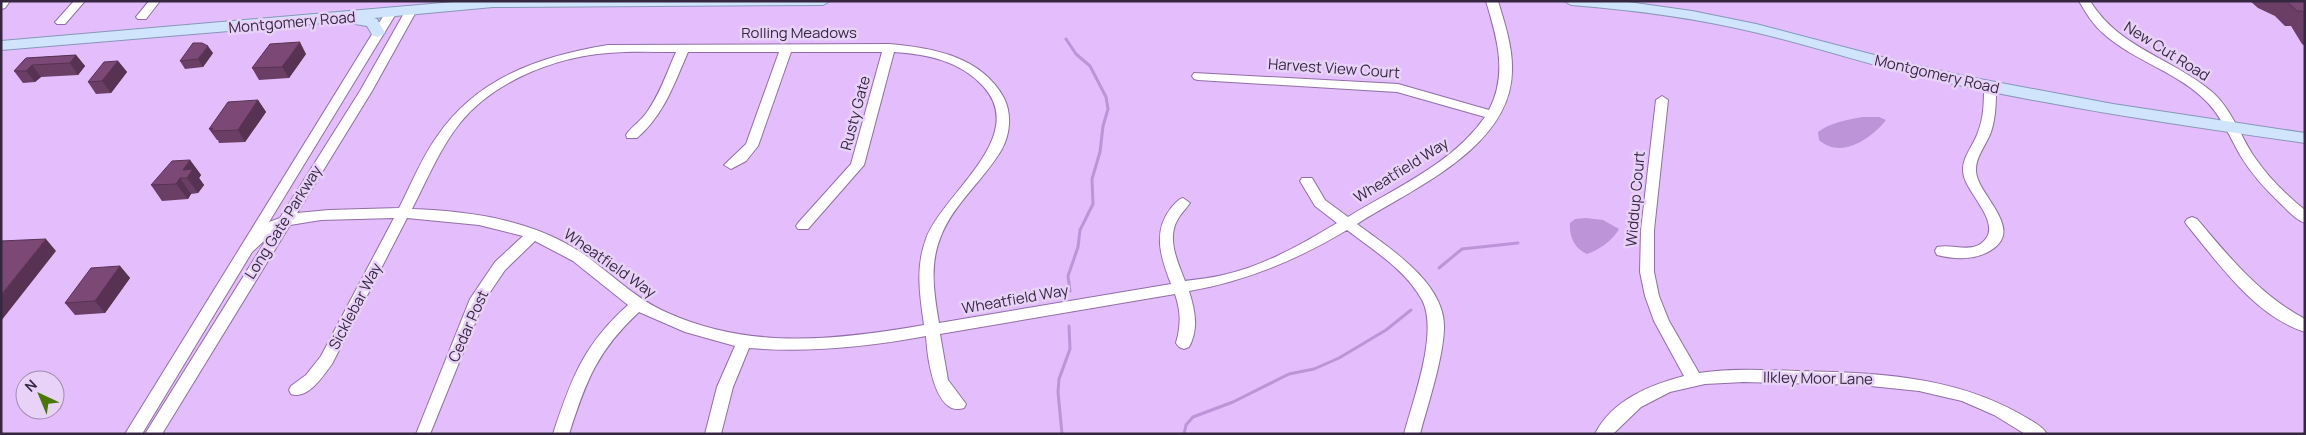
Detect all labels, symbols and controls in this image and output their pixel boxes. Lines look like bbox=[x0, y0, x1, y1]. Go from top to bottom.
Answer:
street label: Montgomery Road bbox=[228, 6, 356, 38]
street label: New Cut Road bbox=[2120, 16, 2214, 86]
street label: Rolling Meadows bbox=[741, 22, 857, 43]
street label: Montgomery Road bbox=[1873, 49, 2001, 99]
street label: Harvest View Court bbox=[1267, 53, 1401, 83]
street label: Rusty Gate bbox=[835, 73, 875, 153]
street label: Wheatfield Way bbox=[1350, 132, 1453, 208]
street label: Widdup Court bbox=[1620, 150, 1650, 248]
street label: Long Gate Parkway bbox=[240, 161, 327, 283]
street label: Wheatfield Way bbox=[560, 223, 660, 303]
street label: Sicklebar Way bbox=[323, 259, 387, 353]
street label: Wheatfield Way bbox=[960, 279, 1070, 319]
street label: Cedar Post bbox=[443, 287, 493, 365]
street label: Ilkley Moor Lane bbox=[1763, 367, 1873, 389]
north arrow bbox=[15, 370, 65, 420]
text: N bbox=[20, 375, 41, 396]

